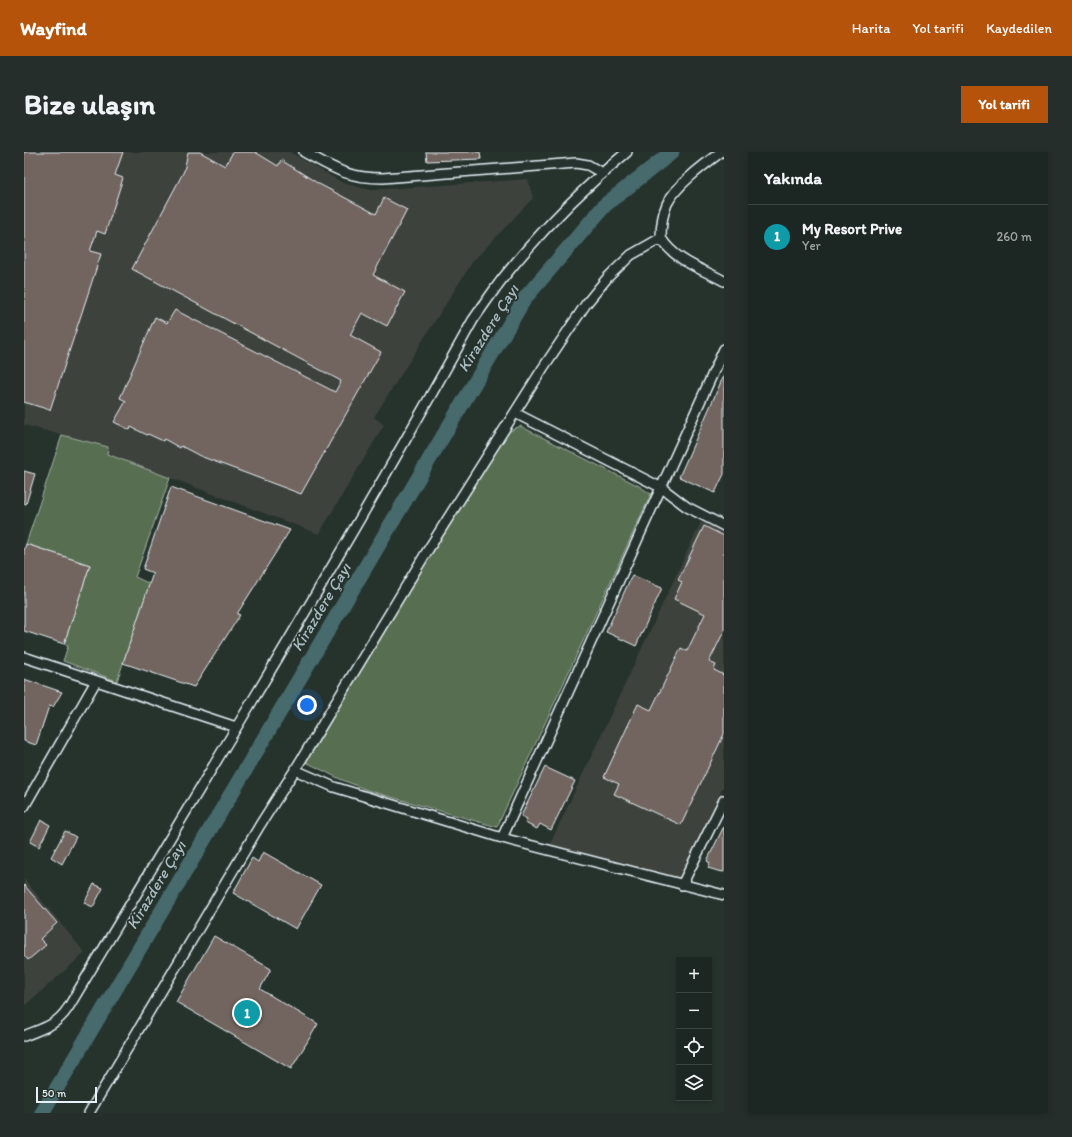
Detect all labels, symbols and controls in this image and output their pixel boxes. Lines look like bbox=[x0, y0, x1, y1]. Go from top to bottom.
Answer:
text: Wayfind bbox=[20, 17, 87, 40]
text: Harita bbox=[852, 20, 890, 37]
text: Yol tarifi bbox=[912, 20, 964, 37]
text: Kaydedilen bbox=[986, 20, 1052, 37]
button: Yol tarifi bbox=[961, 86, 1048, 123]
text: Bize ulaşın bbox=[24, 87, 155, 121]
text: Yakında bbox=[764, 168, 822, 188]
text: My Resort Prive bbox=[802, 220, 902, 238]
text: 1 bbox=[774, 229, 780, 244]
text: 260 m bbox=[996, 229, 1032, 244]
text: Yer bbox=[802, 238, 821, 253]
water label: Kirazdere Çayı bbox=[454, 280, 523, 375]
water label: Kirazdere Çayı bbox=[287, 559, 355, 655]
your location bbox=[297, 695, 317, 715]
water label: Kirazdere Çayı bbox=[122, 837, 190, 933]
map controls bbox=[676, 957, 712, 1101]
button: + bbox=[676, 957, 712, 993]
button: − bbox=[676, 993, 712, 1029]
pin: 1 bbox=[234, 998, 260, 1028]
button: locate bbox=[676, 1029, 712, 1065]
button: layers bbox=[676, 1065, 712, 1101]
scale bar bbox=[36, 1085, 97, 1104]
text: 50 m bbox=[42, 1087, 66, 1100]

